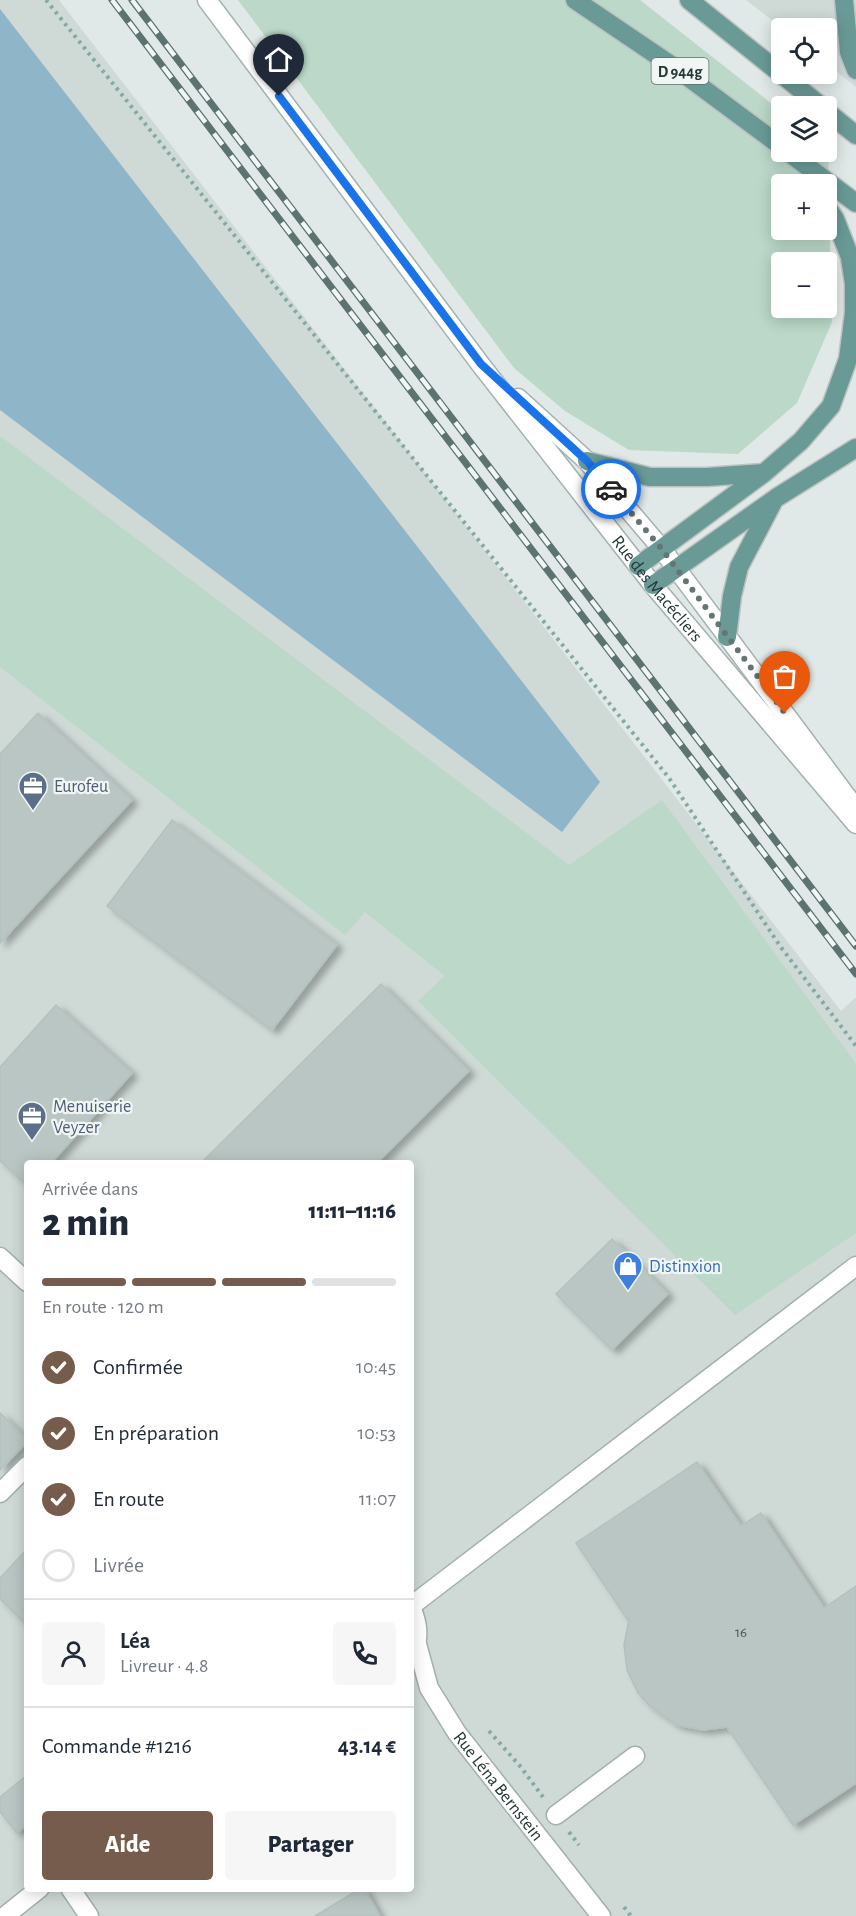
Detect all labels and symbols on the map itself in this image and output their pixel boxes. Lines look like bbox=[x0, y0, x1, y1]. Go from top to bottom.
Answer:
pin bbox=[253, 34, 304, 96]
road number: D 944g bbox=[652, 58, 708, 84]
courier bbox=[581, 459, 641, 519]
street label: Rue des Macécliers bbox=[608, 532, 705, 646]
pin bbox=[759, 651, 810, 713]
office icon: Eurofeu bbox=[17, 770, 49, 812]
place label: Eurofeu bbox=[54, 778, 108, 796]
place label: Menuiserie Veyzer bbox=[53, 1098, 131, 1137]
office icon: Menuiserie Veyzer bbox=[16, 1100, 48, 1142]
shop icon: Distinxion bbox=[612, 1250, 644, 1292]
place label: Distinxion bbox=[649, 1258, 721, 1276]
house number: 16 bbox=[735, 1625, 747, 1640]
street label: Rue Léna Bernstein bbox=[450, 1729, 546, 1845]

